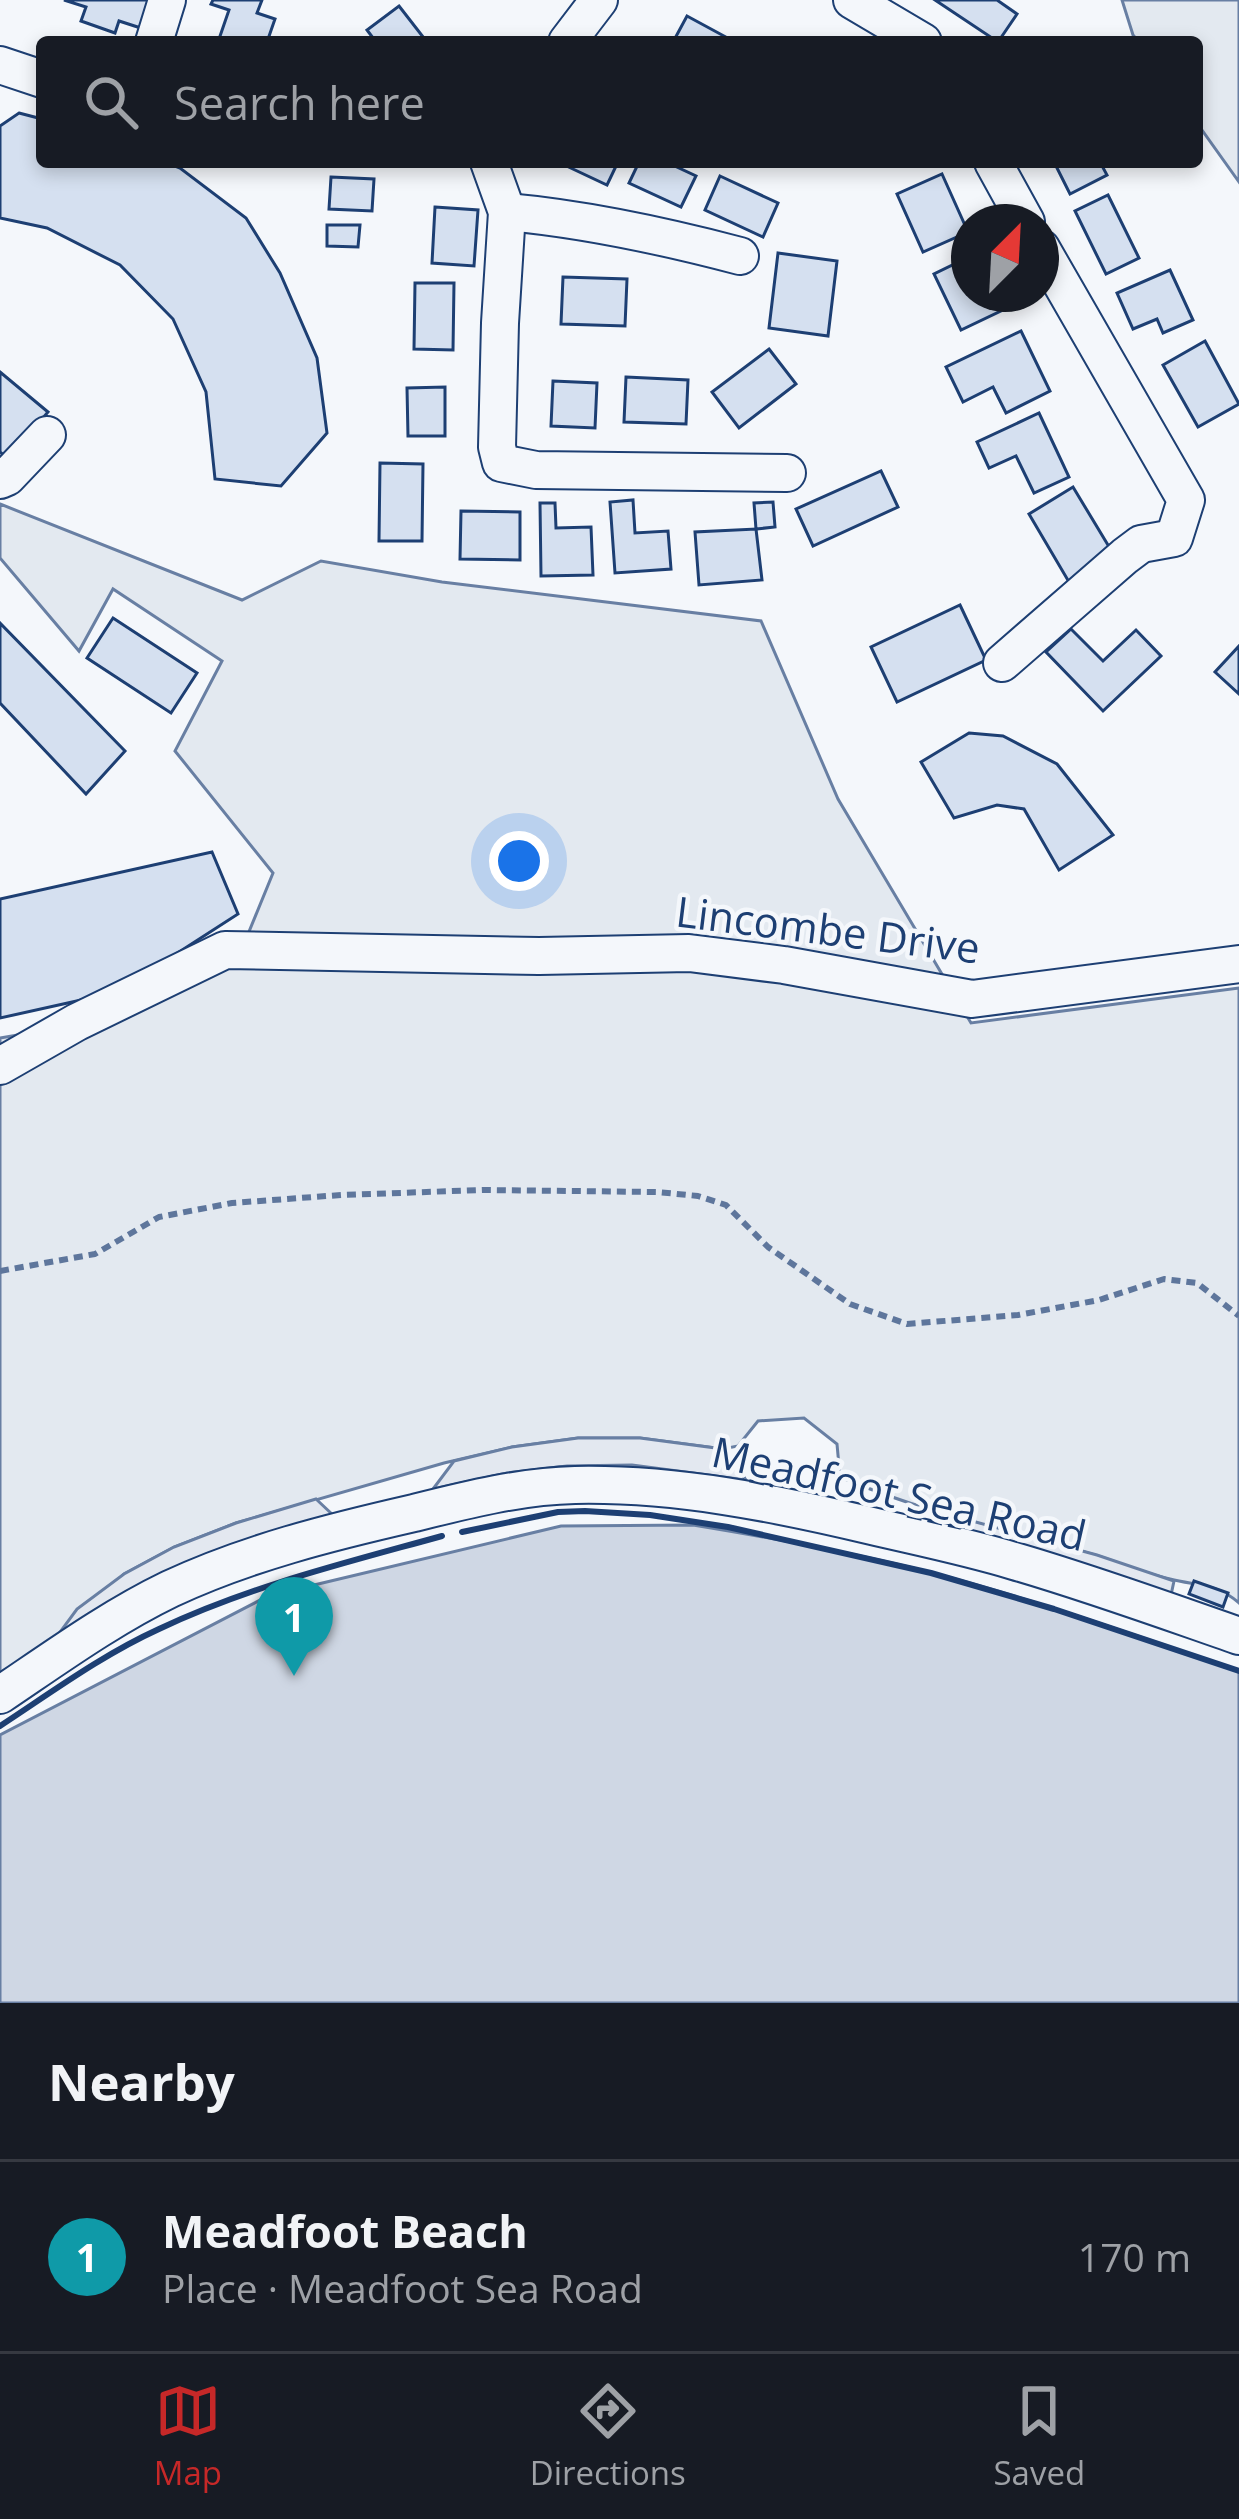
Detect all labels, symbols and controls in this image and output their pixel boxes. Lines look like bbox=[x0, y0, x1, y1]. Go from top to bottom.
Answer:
search box bbox=[36, 36, 1203, 168]
icon: search bbox=[78, 69, 144, 135]
text: Search here bbox=[174, 72, 425, 133]
north arrow bbox=[951, 204, 1059, 312]
your location bbox=[489, 831, 549, 891]
street label: Lincombe Drive bbox=[673, 882, 983, 975]
street label: Meadfoot Sea Road bbox=[707, 1422, 1092, 1563]
pin: 1 bbox=[255, 1577, 333, 1676]
text: Nearby bbox=[48, 2046, 235, 2116]
text: Meadfoot Beach bbox=[162, 2200, 528, 2261]
text: 1 bbox=[76, 2230, 98, 2283]
text: 170 m bbox=[1078, 2230, 1191, 2283]
text: Place · Meadfoot Sea Road bbox=[162, 2261, 643, 2314]
tab: Map bbox=[154, 2378, 222, 2495]
tab: Directions bbox=[530, 2378, 686, 2495]
tab: Saved bbox=[993, 2378, 1085, 2495]

